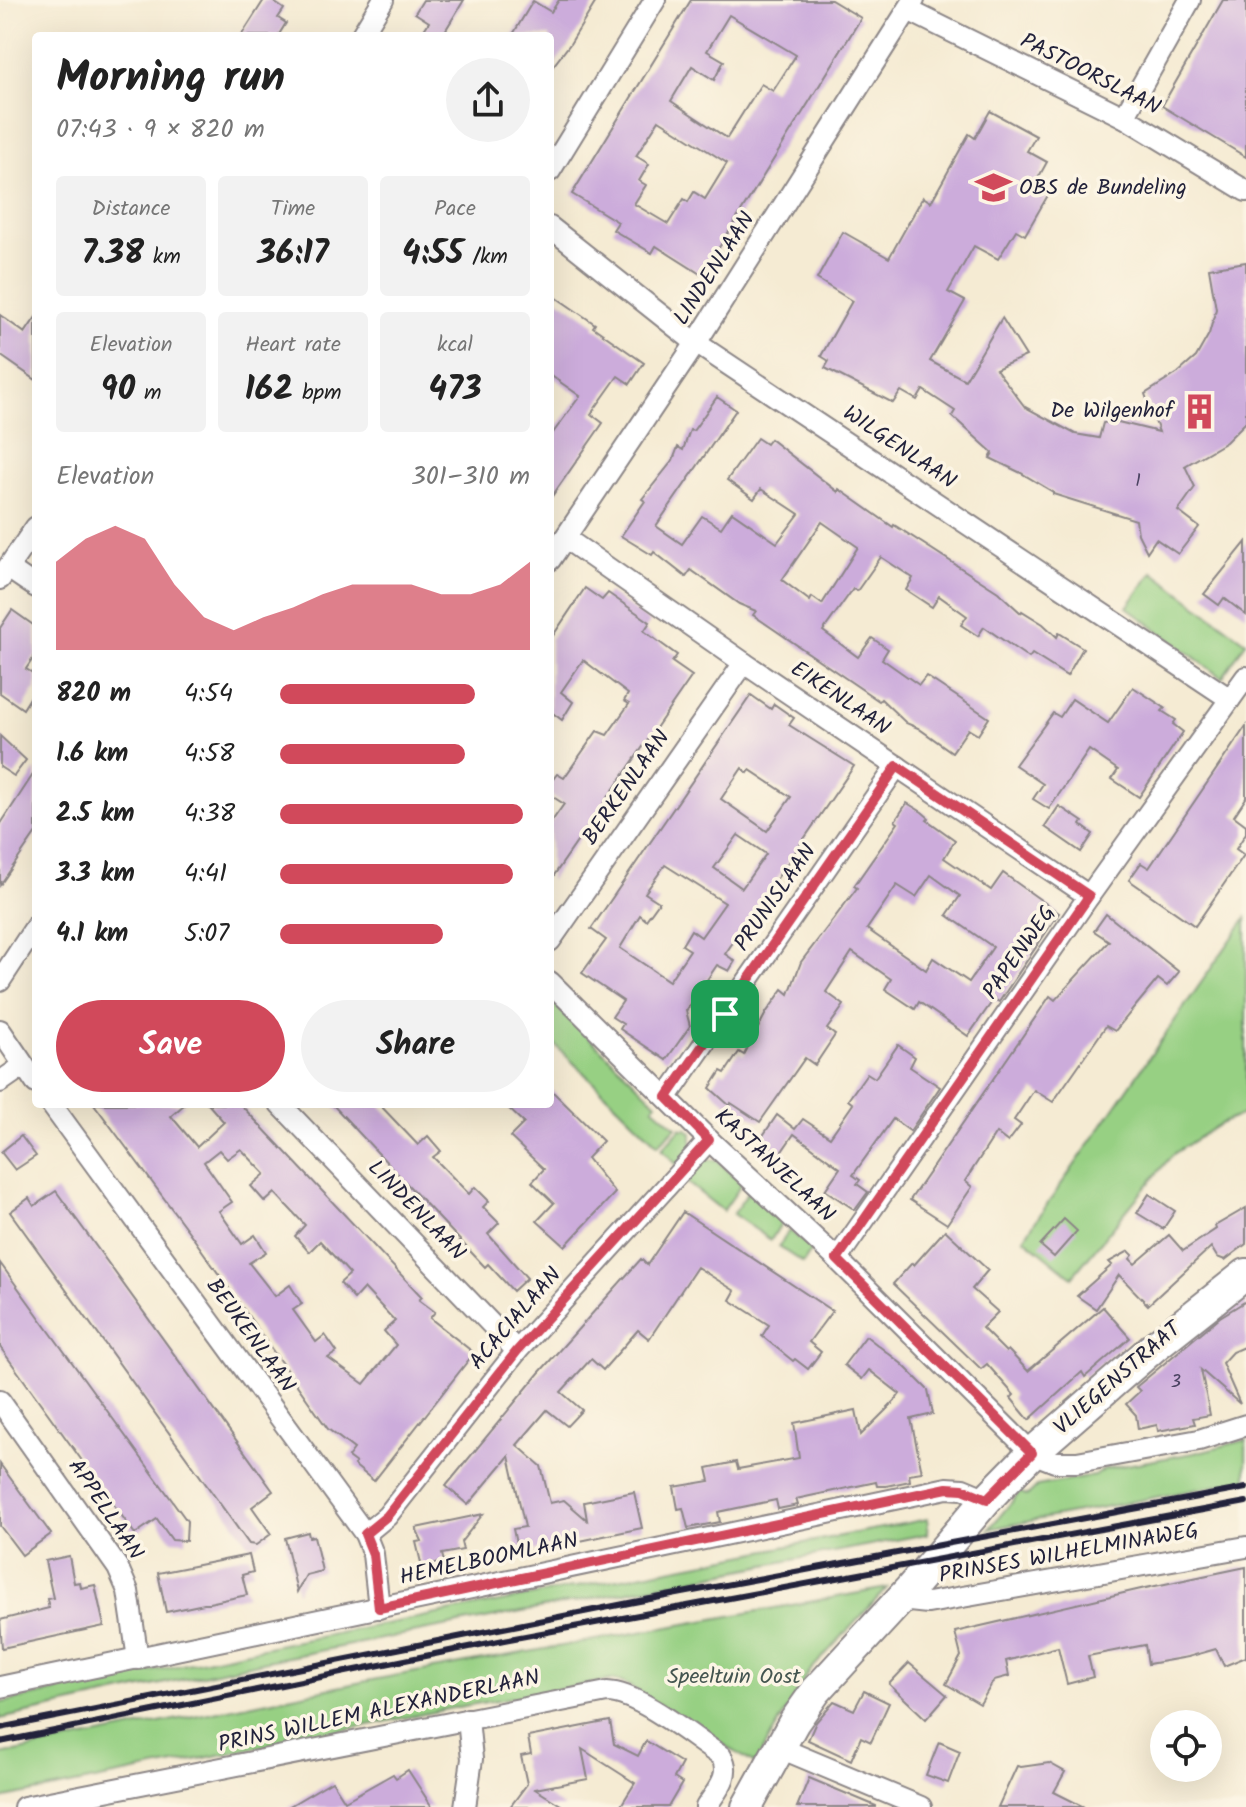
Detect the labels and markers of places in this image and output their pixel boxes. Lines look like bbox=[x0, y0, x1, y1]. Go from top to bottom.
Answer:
school or university icon: OBS de Bundeling bbox=[974, 169, 1012, 207]
place label: OBS de Bundeling bbox=[1019, 171, 1187, 206]
building icon: De Wilgenhof bbox=[1180, 392, 1218, 430]
place label: De Wilgenhof bbox=[1050, 394, 1176, 429]
pin bbox=[691, 980, 759, 1048]

